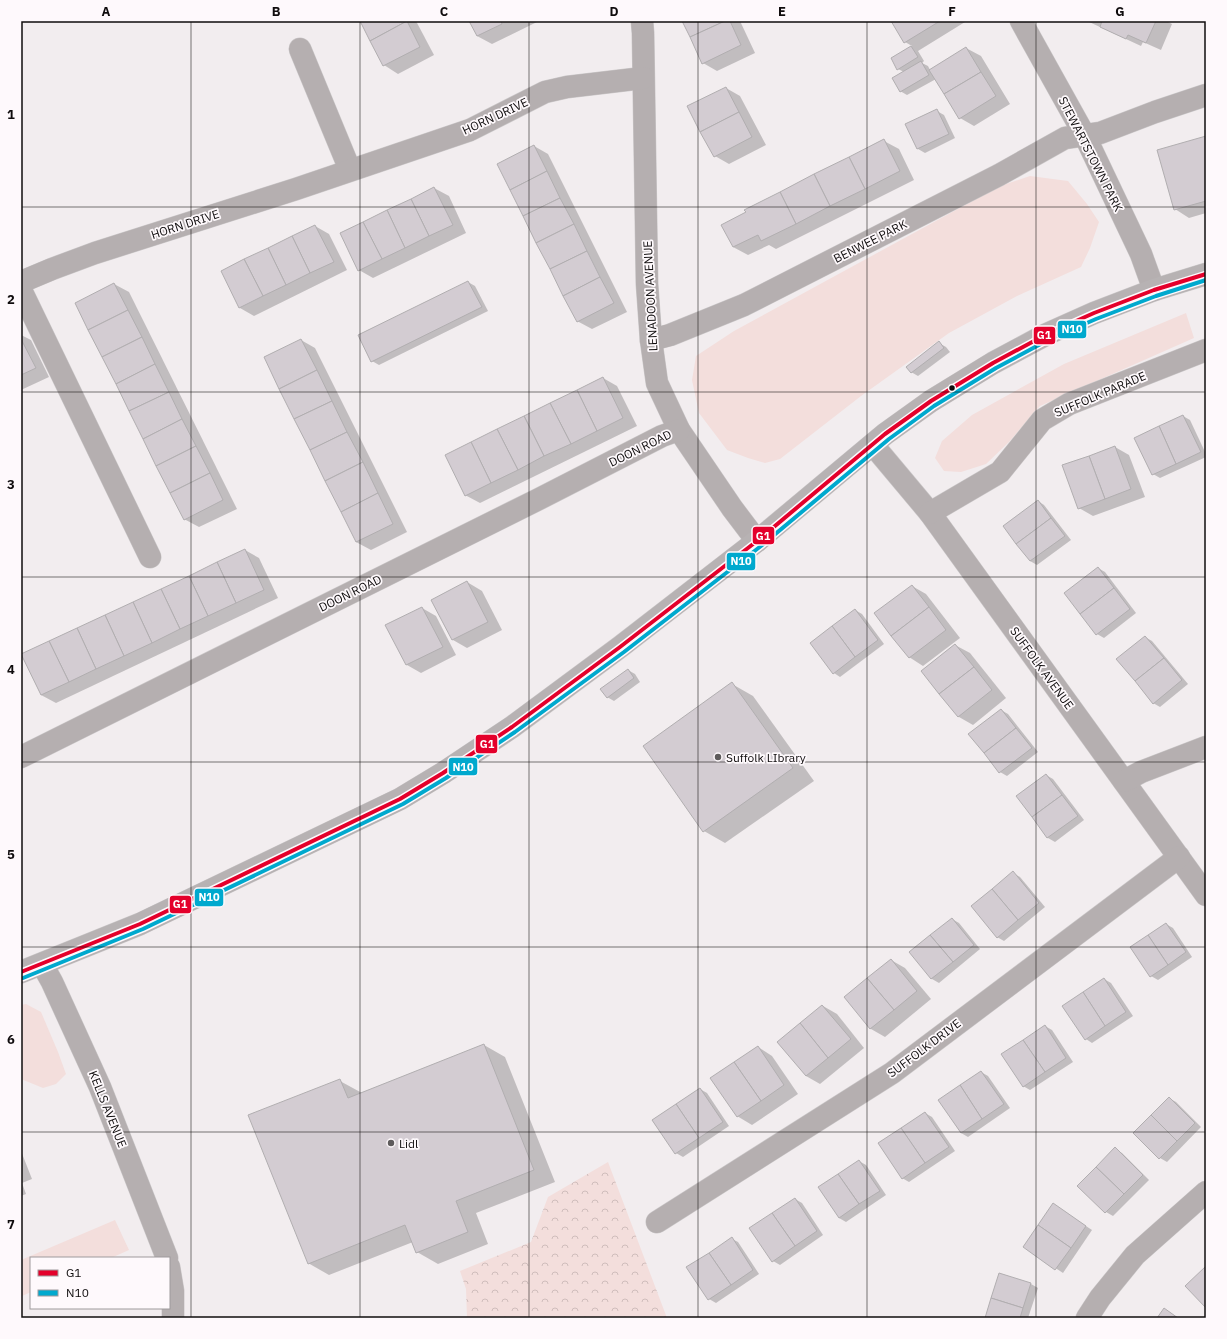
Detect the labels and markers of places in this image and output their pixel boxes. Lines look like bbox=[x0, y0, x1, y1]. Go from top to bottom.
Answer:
unlabelled marker bbox=[947, 383, 957, 393]
place label: Suffolk LIbrary bbox=[726, 750, 806, 765]
marker: Suffolk LIbrary bbox=[713, 752, 723, 762]
place label: Lidl bbox=[399, 1136, 418, 1151]
marker: Lidl bbox=[386, 1138, 396, 1148]

